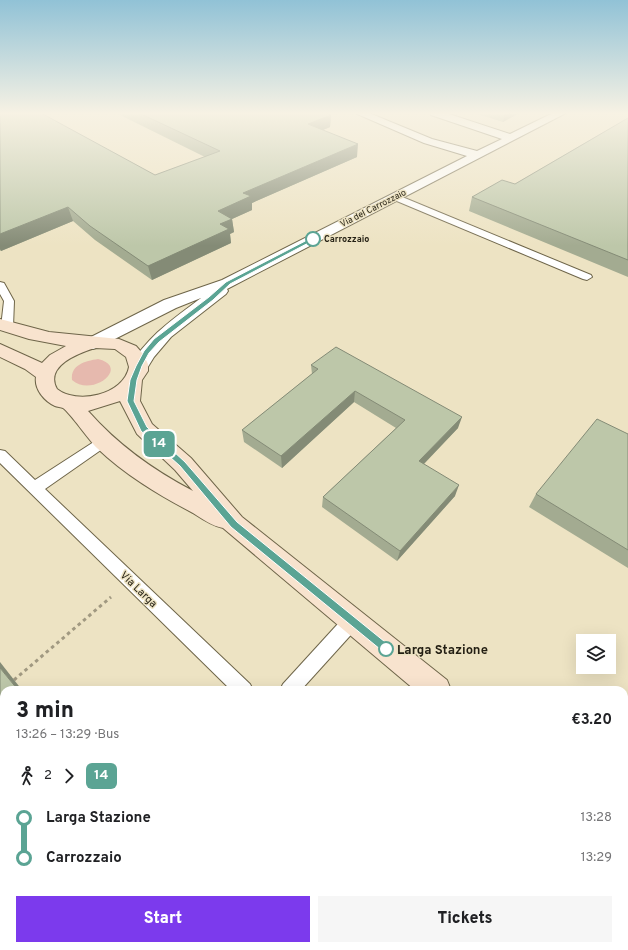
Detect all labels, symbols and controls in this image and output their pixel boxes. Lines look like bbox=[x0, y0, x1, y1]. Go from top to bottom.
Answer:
street label: Via del Carrozzaio bbox=[338, 187, 408, 230]
marker: Carrozzaio bbox=[305, 231, 321, 247]
place label: Carrozzaio bbox=[324, 234, 369, 245]
line badge: 14 bbox=[141, 431, 177, 457]
text: 14 bbox=[152, 435, 166, 452]
street label: Via Larga bbox=[117, 569, 160, 611]
map controls bbox=[576, 634, 616, 674]
button: layers bbox=[576, 634, 616, 674]
marker: Larga Stazione bbox=[378, 641, 394, 657]
place label: Larga Stazione bbox=[397, 643, 488, 659]
text: 3 min bbox=[16, 698, 74, 725]
text: €3.20 bbox=[571, 711, 612, 730]
text: 13:26 – 13:29 · Bus bbox=[16, 727, 119, 743]
icon: walk bbox=[16, 765, 38, 787]
icon: forward bbox=[58, 765, 80, 787]
text: 14 bbox=[94, 767, 109, 784]
text: 2 bbox=[44, 768, 52, 784]
text: Larga Stazione bbox=[46, 809, 151, 828]
text: 13:28 bbox=[581, 810, 612, 826]
text: Carrozzaio bbox=[46, 849, 122, 868]
text: 13:29 bbox=[581, 850, 612, 866]
button: Start bbox=[16, 896, 310, 942]
button: Tickets bbox=[318, 896, 612, 942]

